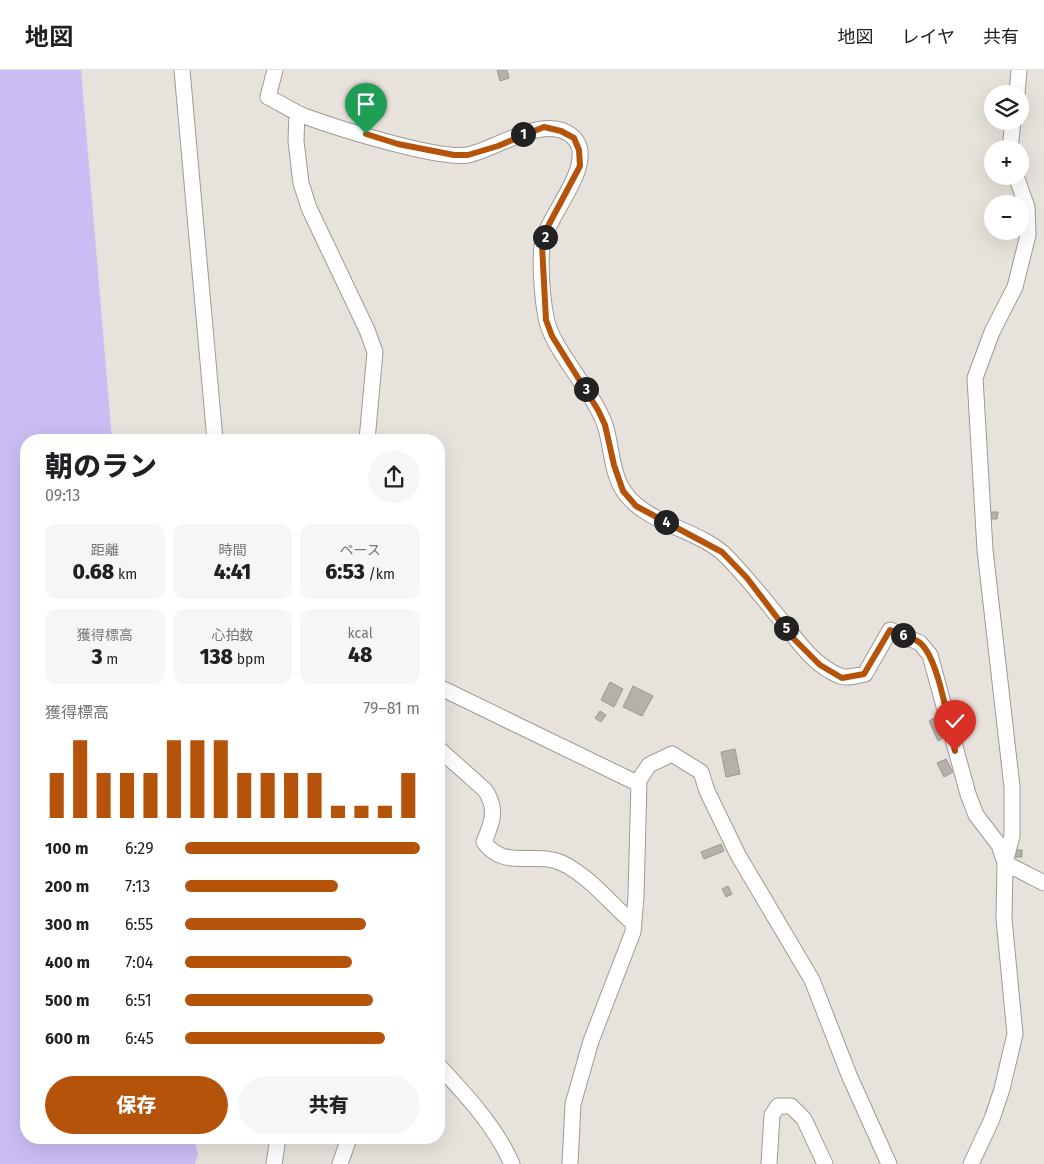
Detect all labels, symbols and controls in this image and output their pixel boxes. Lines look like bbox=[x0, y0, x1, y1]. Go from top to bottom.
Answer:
text: 地図 bbox=[25, 23, 73, 51]
text: 地図 bbox=[838, 26, 874, 48]
text: レイヤ bbox=[902, 26, 955, 48]
text: 共有 bbox=[983, 26, 1019, 48]
pin bbox=[345, 83, 387, 134]
map controls bbox=[984, 85, 1029, 240]
button: layers bbox=[984, 85, 1029, 130]
icon: arrive bbox=[352, 90, 380, 118]
pin: 1 bbox=[510, 122, 536, 146]
text: 1 bbox=[520, 126, 527, 143]
button: + bbox=[984, 140, 1029, 185]
button: − bbox=[984, 195, 1029, 240]
pin: 2 bbox=[532, 224, 558, 250]
text: 2 bbox=[542, 229, 549, 246]
pin: 3 bbox=[574, 376, 598, 402]
text: 3 bbox=[583, 381, 590, 398]
text: 朝のラン bbox=[45, 450, 157, 483]
button: share bbox=[368, 451, 420, 503]
text: 09:13 bbox=[45, 486, 80, 505]
pin: 4 bbox=[654, 510, 678, 534]
text: 4 bbox=[663, 514, 670, 531]
text: 距離 bbox=[91, 542, 119, 559]
text: 時間 bbox=[218, 542, 246, 559]
text: ペース bbox=[340, 542, 381, 559]
text: 0.68 bbox=[73, 559, 114, 585]
text: 4:41 bbox=[214, 559, 251, 585]
text: 6:53 bbox=[325, 559, 365, 585]
text: km bbox=[114, 566, 137, 583]
text: /km bbox=[365, 566, 395, 583]
pin: 5 bbox=[774, 616, 798, 640]
text: 5 bbox=[783, 620, 790, 637]
pin: 6 bbox=[890, 622, 916, 648]
text: kcal bbox=[348, 625, 373, 642]
text: 獲得標高 bbox=[77, 627, 133, 644]
text: 心拍数 bbox=[211, 627, 253, 644]
text: 6 bbox=[900, 627, 907, 644]
text: 48 bbox=[348, 642, 372, 668]
text: 3 bbox=[91, 644, 102, 670]
text: 138 bbox=[200, 644, 233, 670]
text: m bbox=[102, 651, 118, 668]
text: bpm bbox=[233, 651, 265, 668]
text: 79–81 m bbox=[363, 699, 420, 718]
pin bbox=[934, 700, 976, 751]
text: 獲得標高 bbox=[45, 703, 109, 722]
icon: check bbox=[941, 707, 969, 735]
text: 100 m bbox=[45, 839, 88, 858]
text: 6:29 bbox=[125, 839, 154, 858]
text: 200 m bbox=[45, 877, 89, 896]
text: 7:13 bbox=[125, 877, 150, 896]
text: 300 m bbox=[45, 915, 89, 934]
text: 6:55 bbox=[125, 915, 153, 934]
text: 400 m bbox=[45, 953, 90, 972]
text: 7:04 bbox=[125, 953, 153, 972]
text: 500 m bbox=[45, 991, 90, 1010]
text: 6:51 bbox=[125, 991, 152, 1010]
text: 600 m bbox=[45, 1029, 90, 1048]
text: 6:45 bbox=[125, 1029, 154, 1048]
button: 保存 bbox=[45, 1076, 228, 1134]
button: 共有 bbox=[238, 1076, 420, 1134]

